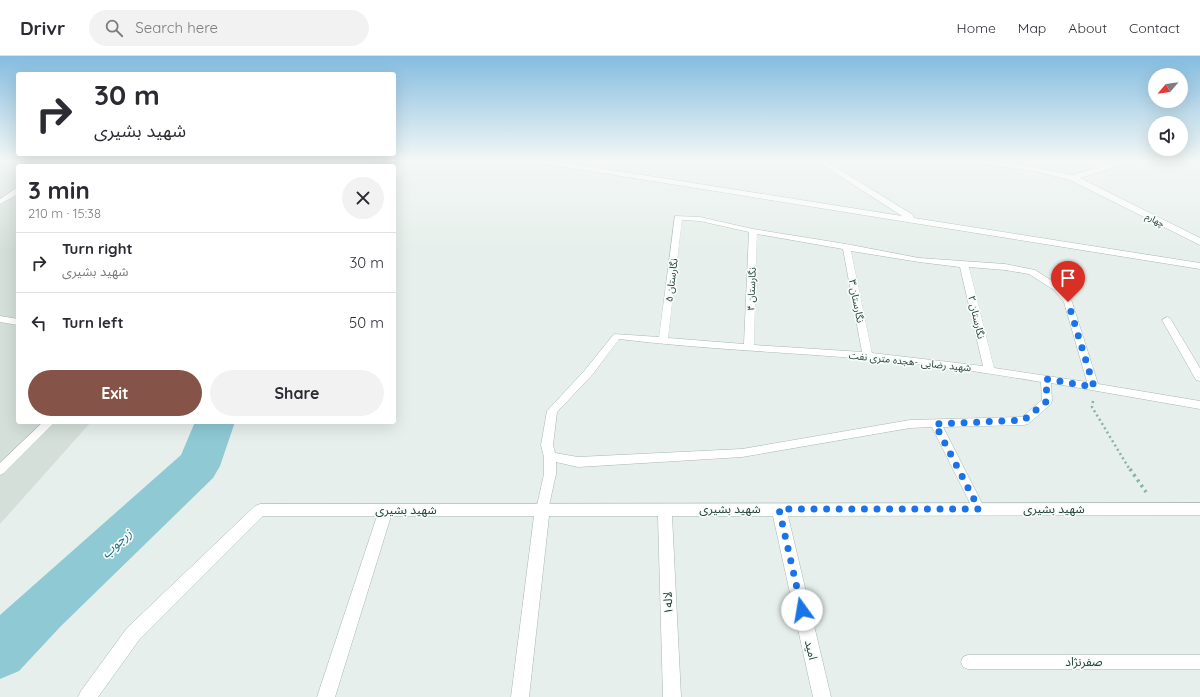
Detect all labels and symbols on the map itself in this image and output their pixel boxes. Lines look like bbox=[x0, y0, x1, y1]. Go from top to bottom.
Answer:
north arrow bbox=[1148, 68, 1188, 108]
street label: چهارم bbox=[1143, 210, 1167, 231]
street label: نگارستان ۵ bbox=[662, 257, 681, 303]
pin bbox=[1051, 261, 1085, 302]
street label: نگارستان ۴ bbox=[744, 267, 759, 311]
street label: نگارستان ۳ bbox=[846, 278, 867, 324]
street label: نگارستان ۲ bbox=[965, 294, 988, 340]
street label: شهید رضایی -هجده متری نفت bbox=[848, 349, 972, 374]
street label: شهید بشیری bbox=[699, 501, 761, 516]
street label: شهید بشیری bbox=[1023, 501, 1085, 516]
street label: شهید بشیری bbox=[375, 502, 437, 517]
water label: زرجوب bbox=[97, 525, 135, 561]
position arrow bbox=[781, 589, 823, 631]
street label: لاله۱ bbox=[660, 591, 675, 615]
street label: امید bbox=[802, 638, 821, 661]
street label: صفرنژاد bbox=[1065, 654, 1103, 669]

